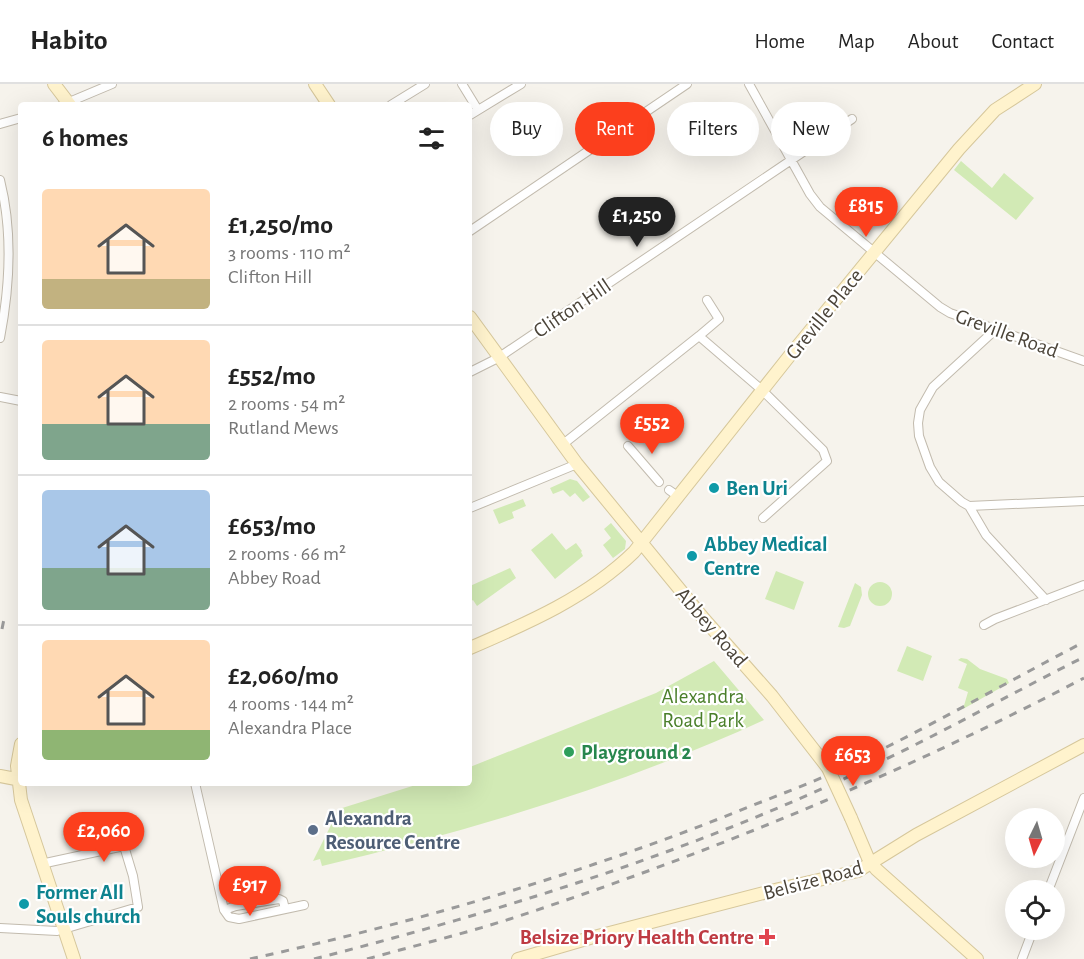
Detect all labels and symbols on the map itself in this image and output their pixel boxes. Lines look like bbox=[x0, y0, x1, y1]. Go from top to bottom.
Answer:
pin: £815 bbox=[830, 187, 902, 238]
pin: £1,250 bbox=[588, 197, 686, 248]
street label: Greville Place bbox=[782, 265, 867, 364]
street label: Clifton Hill bbox=[530, 275, 615, 342]
street label: Greville Road bbox=[953, 305, 1061, 362]
pin: £552 bbox=[616, 404, 688, 455]
place label: Ben Uri bbox=[726, 478, 788, 499]
marker: Ben Uri bbox=[707, 481, 721, 495]
place label: Abbey Medical Centre bbox=[704, 534, 828, 579]
marker: Abbey Medical Centre bbox=[685, 549, 699, 563]
street label: Abbey Road bbox=[672, 584, 752, 671]
park label: Alexandra Road Park bbox=[661, 686, 745, 731]
pin: £653 bbox=[817, 736, 889, 787]
place label: Playground 2 bbox=[581, 742, 691, 763]
marker: Playground 2 bbox=[562, 745, 576, 759]
place label: Alexandra Resource Centre bbox=[325, 808, 460, 853]
north arrow bbox=[1005, 808, 1065, 868]
pin: £2,060 bbox=[55, 812, 153, 863]
marker: Alexandra Resource Centre bbox=[306, 823, 320, 837]
street label: Belsize Road bbox=[761, 857, 865, 904]
pin: £917 bbox=[214, 866, 286, 917]
place label: Former All Souls church bbox=[36, 882, 141, 927]
marker: Former All Souls church bbox=[17, 897, 31, 911]
place label: Belsize Priory Health Centre bbox=[520, 927, 754, 948]
marker: Belsize Priory Health Centre bbox=[758, 928, 776, 946]

